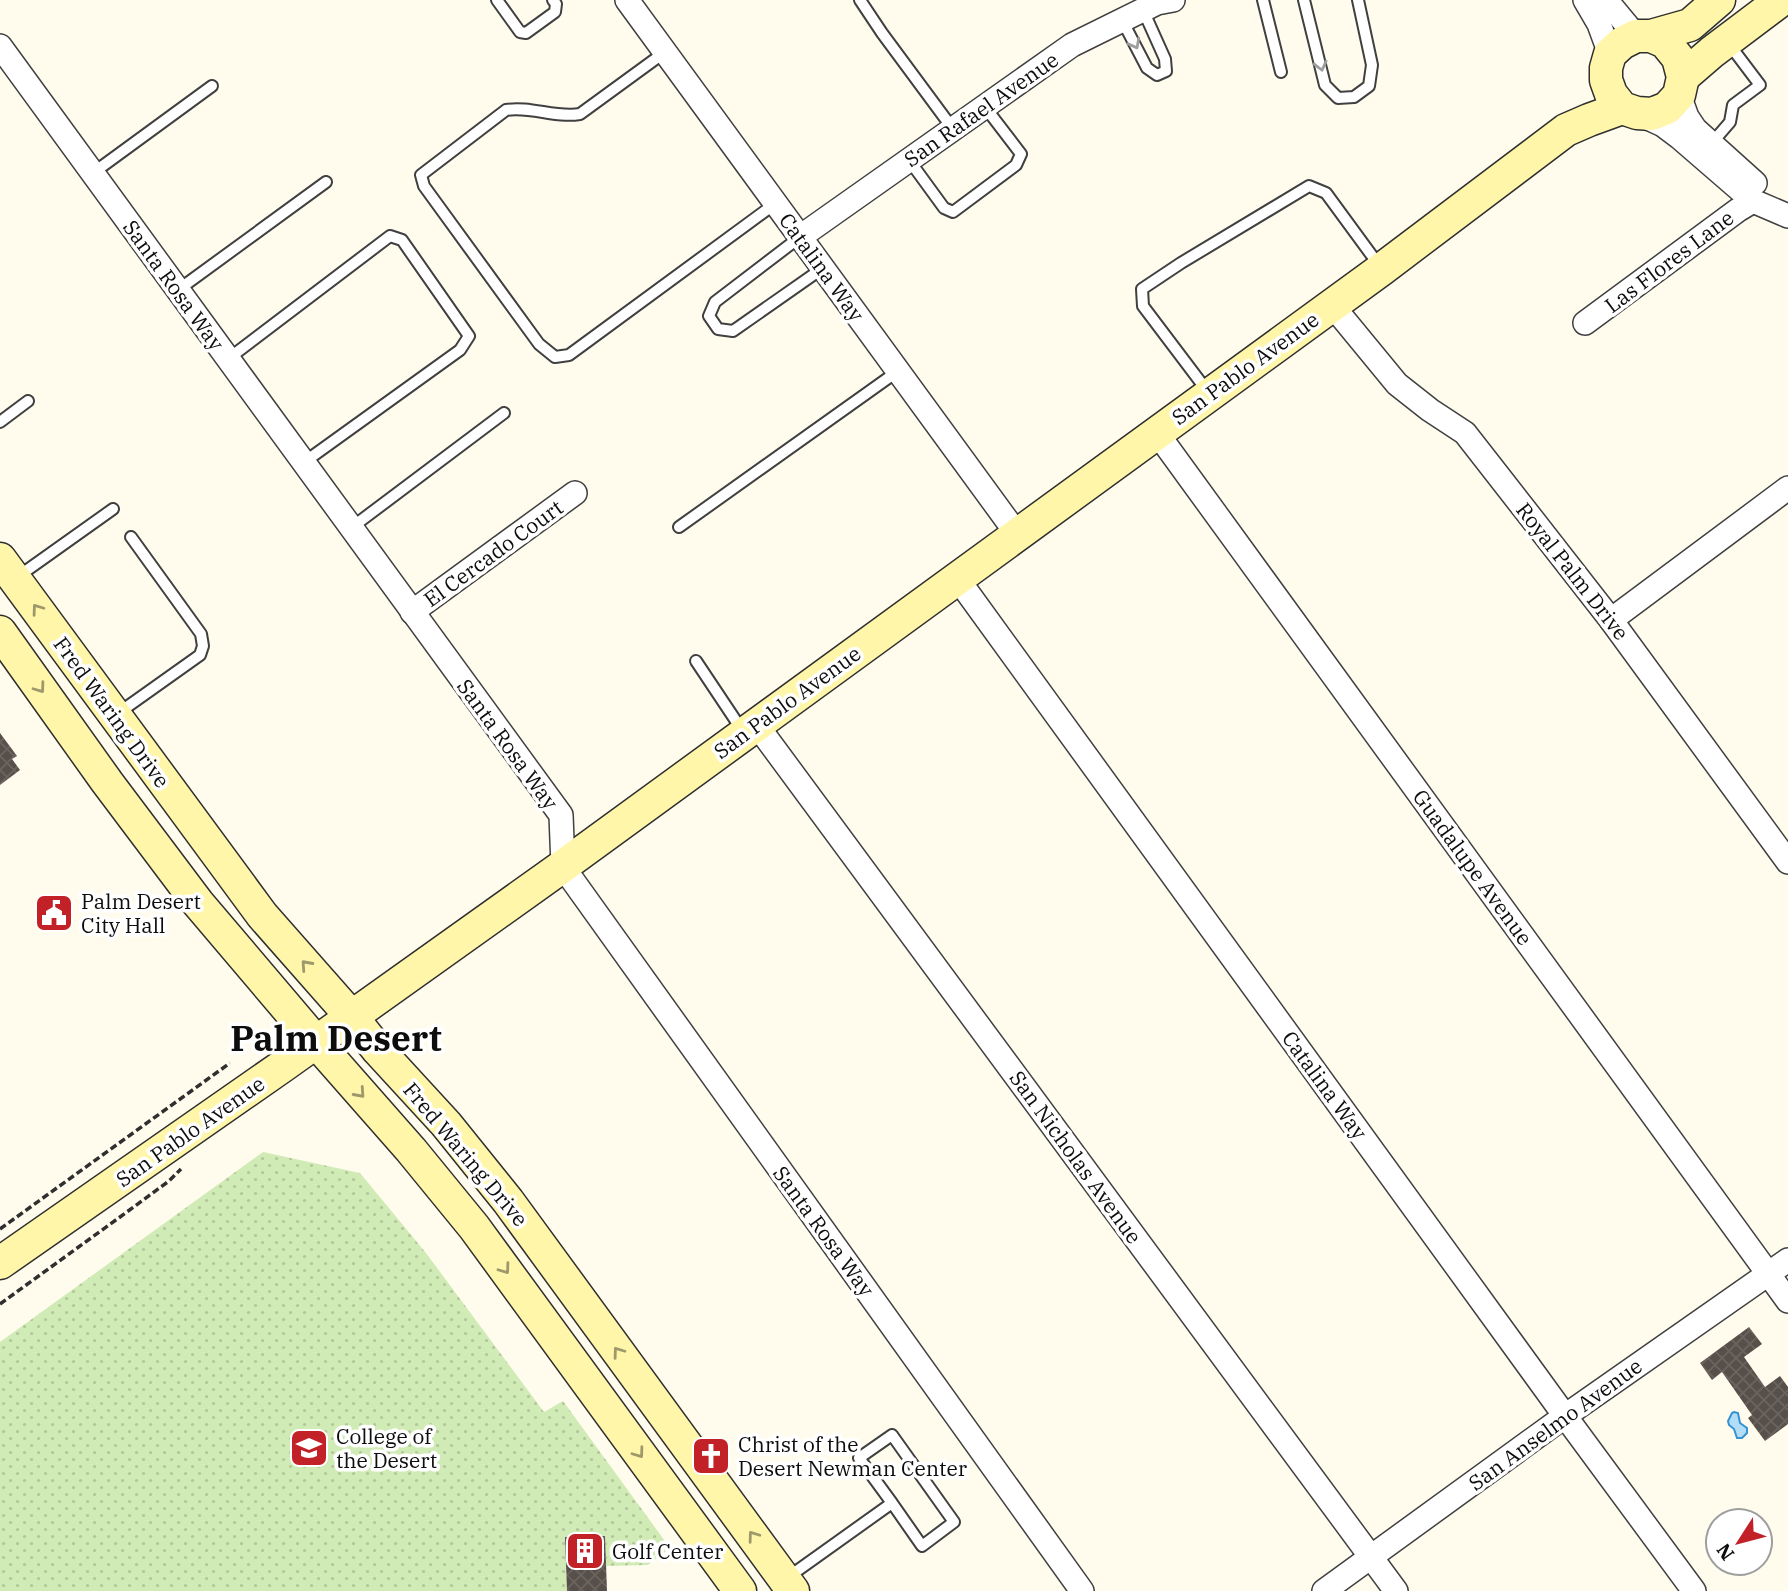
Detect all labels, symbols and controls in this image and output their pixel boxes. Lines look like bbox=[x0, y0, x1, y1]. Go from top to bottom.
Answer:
one-way arrow bbox=[1127, 37, 1140, 49]
street label: San Rafael Avenue bbox=[898, 45, 1064, 173]
one-way arrow bbox=[1313, 60, 1327, 72]
street label: Las Flores Lane bbox=[1599, 203, 1739, 319]
street label: Catalina Way bbox=[773, 207, 871, 328]
street label: Santa Rosa Way bbox=[117, 214, 231, 356]
street label: San Pablo Avenue bbox=[1166, 305, 1324, 431]
street label: El Cercado Court bbox=[418, 493, 568, 613]
street label: Royal Palm Drive bbox=[1510, 496, 1636, 646]
one-way arrow bbox=[32, 604, 45, 617]
street label: Fred Waring Drive bbox=[48, 631, 176, 793]
street label: San Pablo Avenue bbox=[708, 639, 866, 765]
street label: Santa Rosa Way bbox=[451, 673, 565, 815]
one-way arrow bbox=[32, 680, 44, 693]
street label: Guadalupe Avenue bbox=[1407, 783, 1539, 951]
place label: Palm Desert City Hall bbox=[81, 887, 201, 939]
public building icon: Palm Desert City Hall bbox=[33, 892, 75, 934]
one-way arrow bbox=[302, 960, 314, 973]
district label: Palm Desert bbox=[230, 1015, 442, 1061]
street label: Catalina Way bbox=[1276, 1025, 1374, 1146]
street label: San Nicholas Avenue bbox=[1004, 1065, 1148, 1249]
street label: San Pablo Avenue bbox=[110, 1069, 270, 1193]
street label: Fred Waring Drive bbox=[397, 1076, 535, 1232]
one-way arrow bbox=[352, 1085, 365, 1098]
street label: Santa Rosa Way bbox=[767, 1160, 881, 1302]
one-way arrow bbox=[496, 1261, 509, 1274]
one-way arrow bbox=[614, 1347, 627, 1360]
street label: San Anselmo Avenue bbox=[1463, 1351, 1647, 1497]
place label: College of the Desert bbox=[336, 1422, 437, 1474]
school or university icon: College of the Desert bbox=[288, 1427, 330, 1469]
place label: Christ of the Desert Newman Center bbox=[738, 1430, 968, 1482]
church icon: Christ of the Desert Newman Center bbox=[690, 1435, 732, 1477]
one-way arrow bbox=[631, 1445, 643, 1458]
north arrow bbox=[1704, 1507, 1774, 1577]
building icon: Golf Center bbox=[564, 1530, 606, 1572]
one-way arrow bbox=[748, 1531, 761, 1544]
place label: Golf Center bbox=[612, 1537, 724, 1565]
text: N bbox=[1711, 1539, 1739, 1565]

